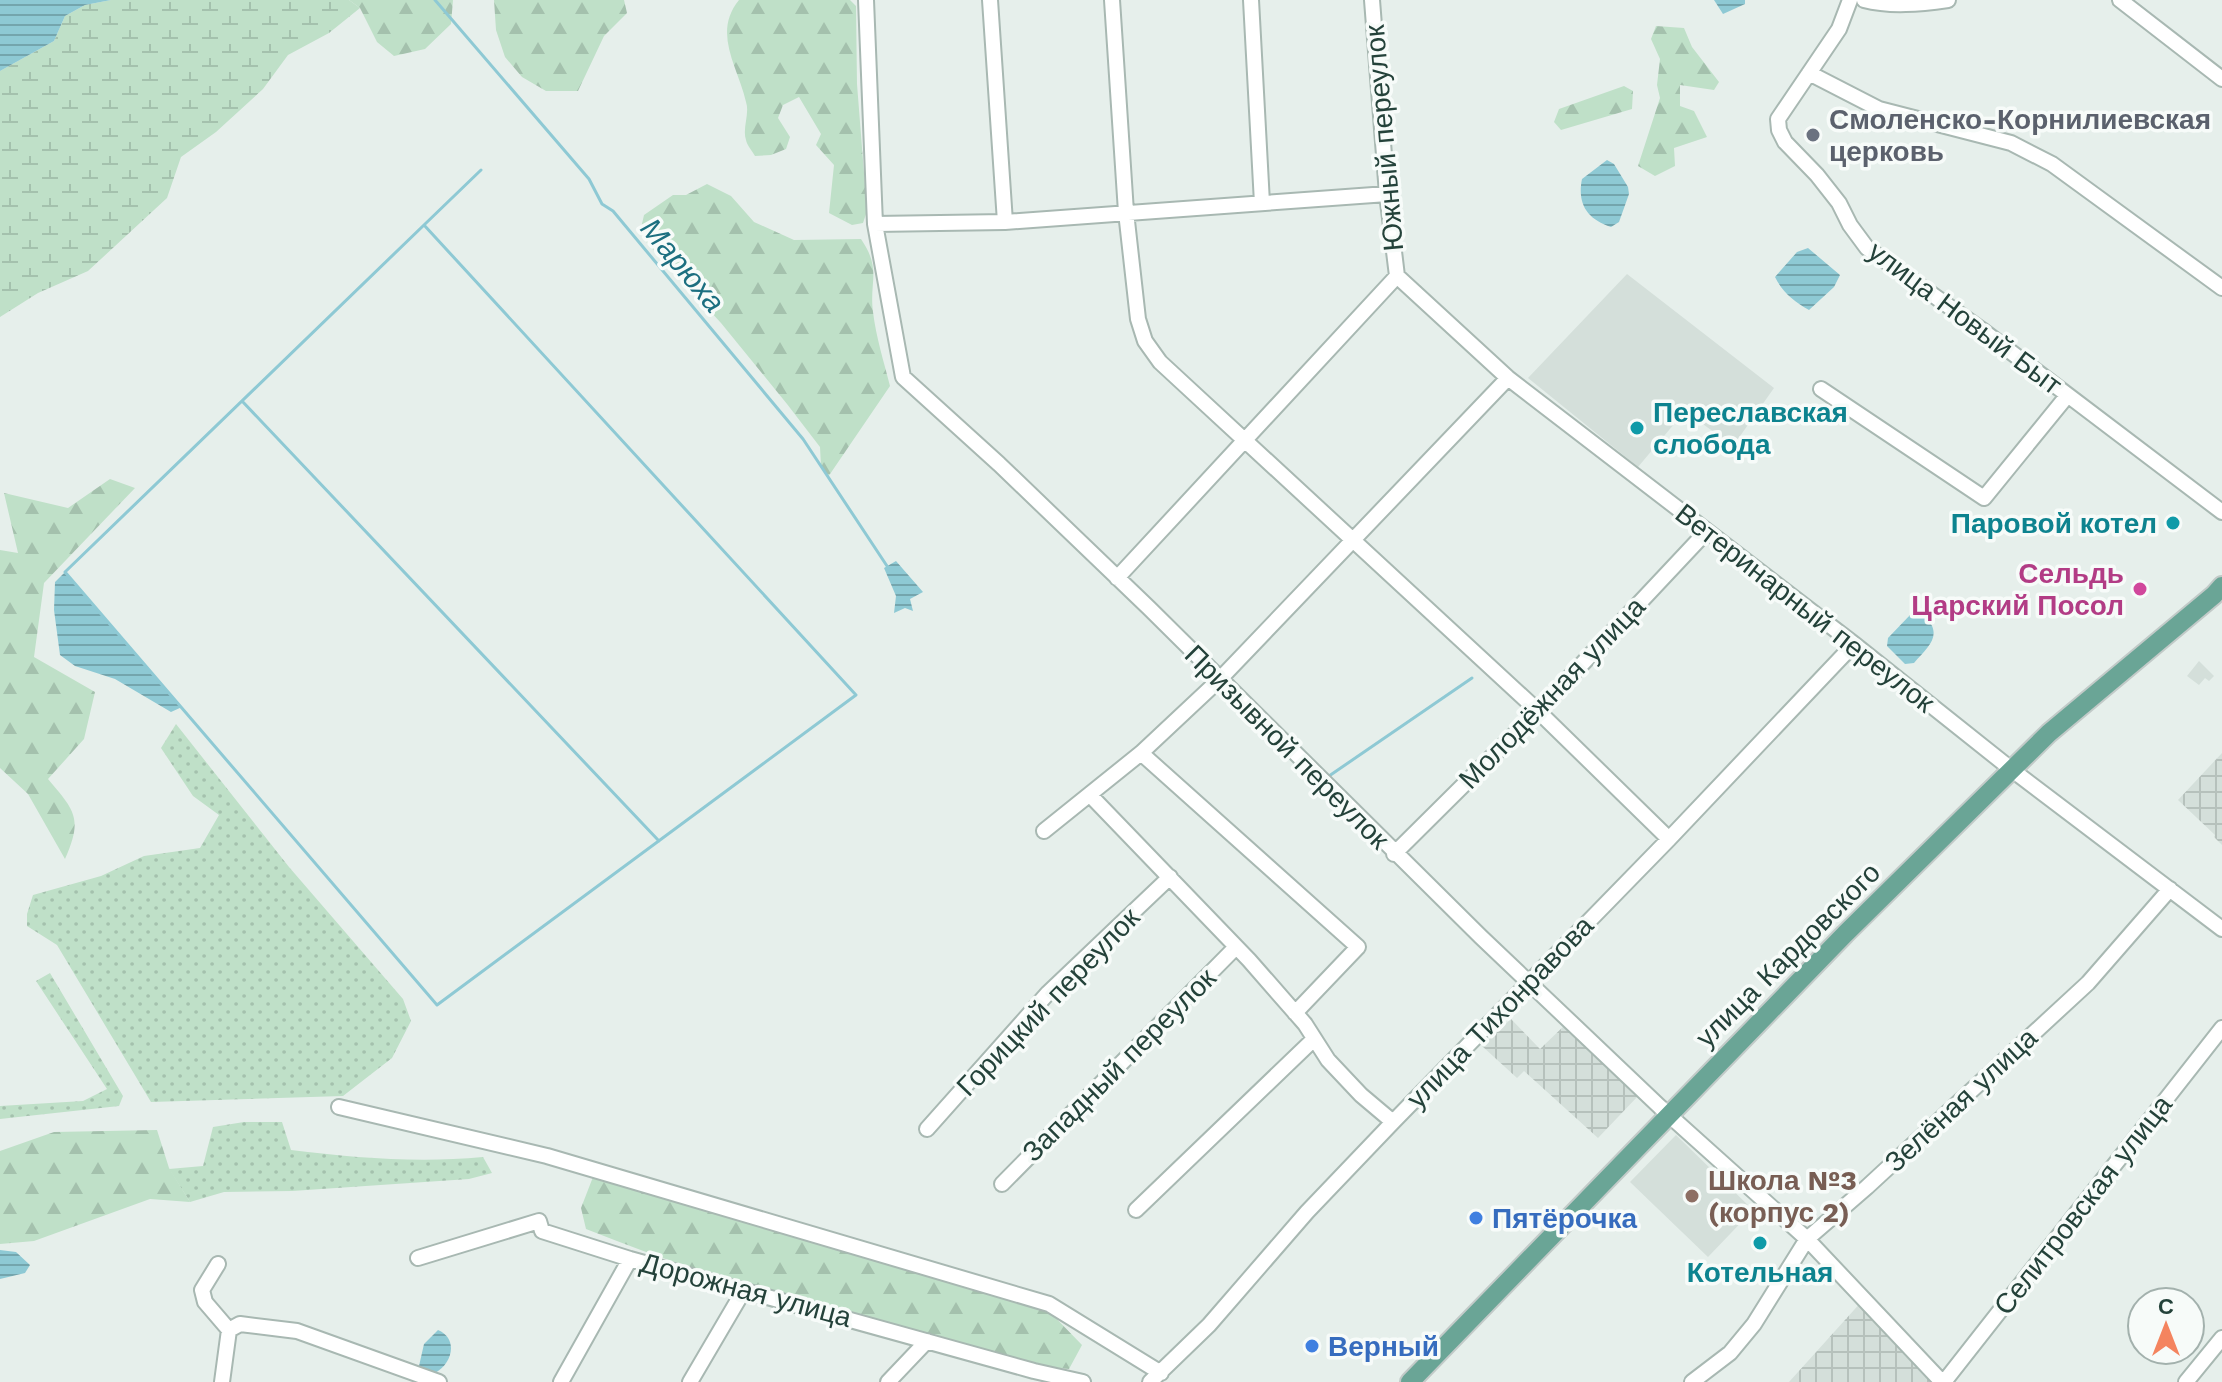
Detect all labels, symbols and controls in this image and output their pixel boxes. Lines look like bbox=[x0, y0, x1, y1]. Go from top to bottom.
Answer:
street label: Южный переулок bbox=[1358, 23, 1410, 253]
place label: Смоленско-Корнилиевская церковь bbox=[1829, 103, 2211, 168]
marker: Смоленско-Корнилиевская церковь bbox=[1804, 126, 1822, 144]
water label: Марюха bbox=[634, 211, 732, 319]
street label: улица Новый Быт bbox=[1862, 234, 2068, 402]
place label: Переславская слобода bbox=[1653, 396, 1848, 461]
marker: Переславская слобода bbox=[1628, 419, 1646, 437]
street label: Ветеринарный переулок bbox=[1669, 497, 1942, 720]
place label: Паровой котел bbox=[1951, 507, 2157, 540]
marker: Паровой котел bbox=[2164, 514, 2182, 532]
place label: Сельдь Царский Посол bbox=[1911, 557, 2124, 622]
marker: Сельдь Царский Посол bbox=[2131, 580, 2149, 598]
street label: Молодёжная улица bbox=[1452, 590, 1652, 796]
street label: Призывной переулок bbox=[1178, 638, 1396, 856]
street label: улица Кардовского bbox=[1689, 856, 1887, 1054]
street label: Горицкий переулок bbox=[950, 901, 1147, 1103]
street label: улица Тихонравова bbox=[1400, 909, 1600, 1115]
street label: Западный переулок bbox=[1015, 961, 1223, 1169]
street label: Зелёная улица bbox=[1878, 1021, 2044, 1179]
street label: Селитровская улица bbox=[1987, 1088, 2179, 1322]
place label: Школа №3 (корпус 2) bbox=[1708, 1164, 1857, 1229]
marker: Школа №3 (корпус 2) bbox=[1683, 1187, 1701, 1205]
place label: Пятёрочка bbox=[1492, 1202, 1638, 1235]
marker: Пятёрочка bbox=[1467, 1209, 1485, 1227]
marker: Котельная bbox=[1751, 1234, 1769, 1252]
street label: Дорожная улица bbox=[637, 1246, 856, 1334]
place label: Котельная bbox=[1687, 1256, 1833, 1289]
north arrow bbox=[2126, 1286, 2206, 1366]
place label: Верный bbox=[1328, 1330, 1439, 1363]
marker: Верный bbox=[1303, 1337, 1321, 1355]

